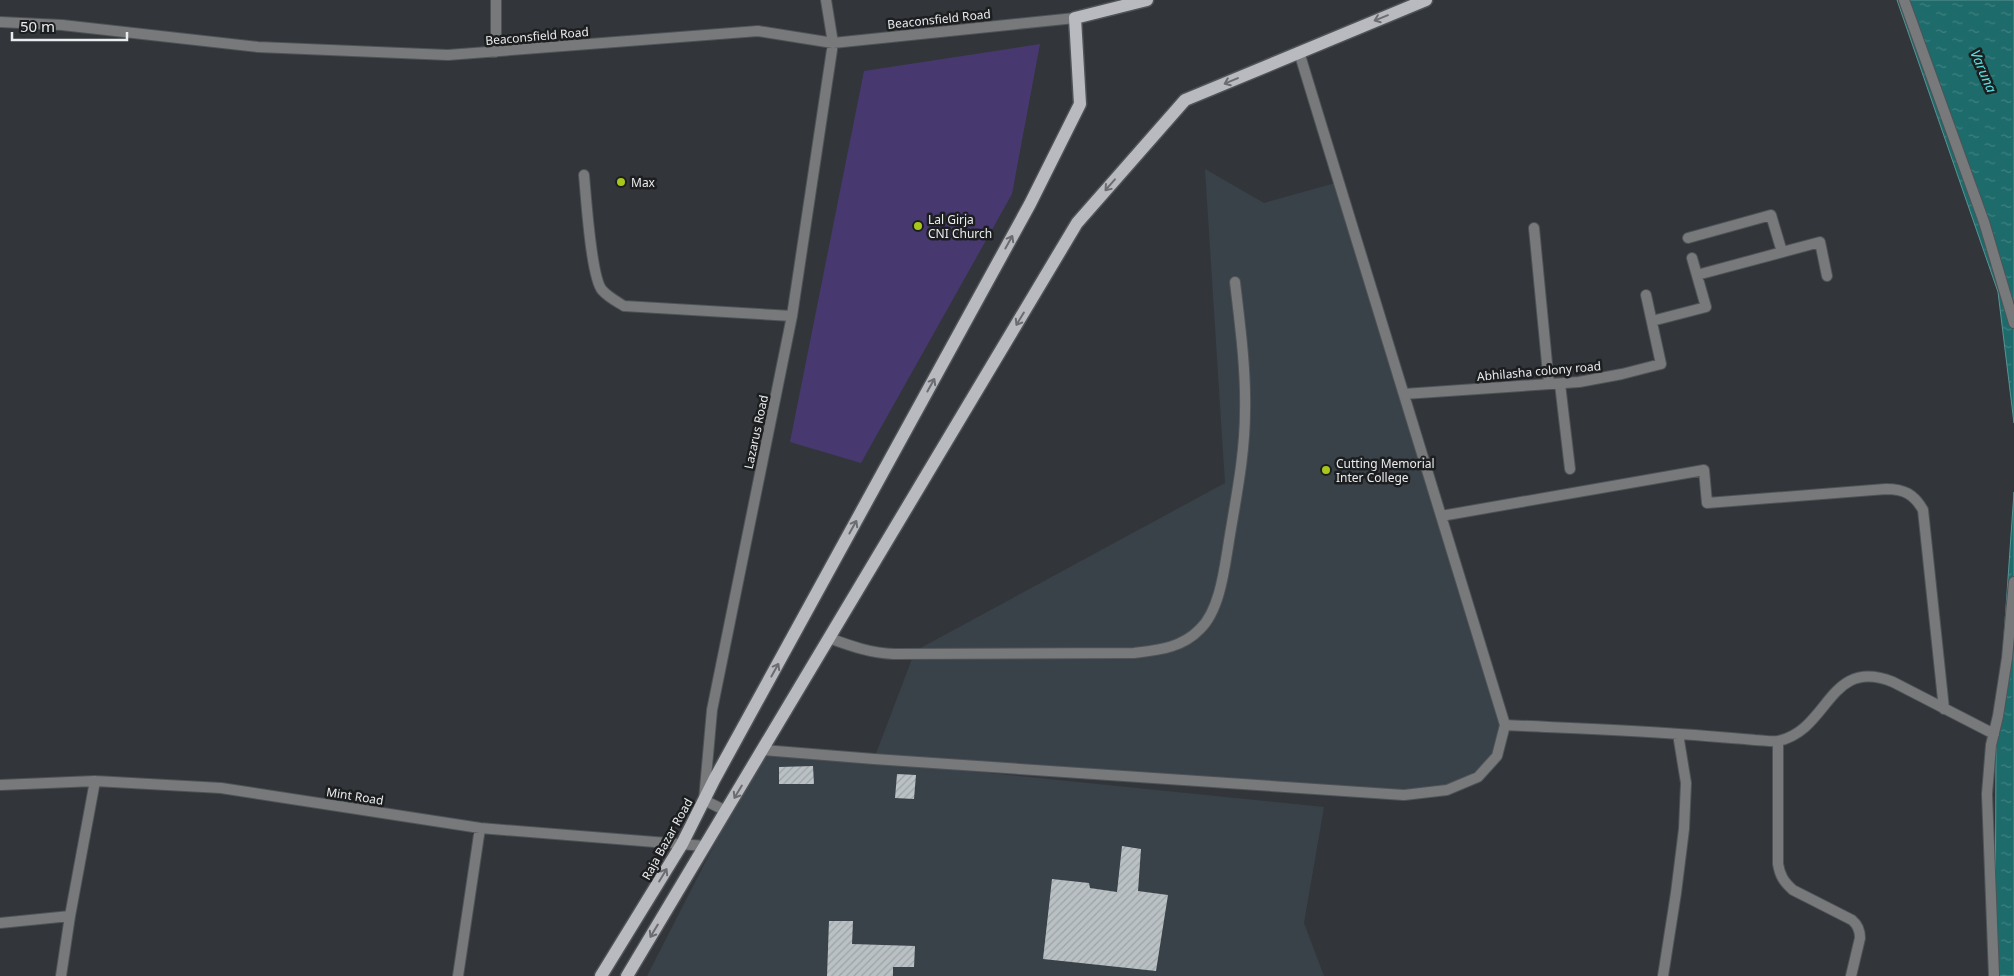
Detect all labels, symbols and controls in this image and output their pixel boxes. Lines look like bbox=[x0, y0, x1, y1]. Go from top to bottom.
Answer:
street label: Beaconsfield Road bbox=[886, 5, 992, 33]
scale bar bbox=[12, 10, 128, 42]
one-way arrow bbox=[1374, 14, 1389, 24]
text: 50 m bbox=[20, 16, 55, 36]
street label: Beaconsfield Road bbox=[484, 23, 590, 49]
water label: Varuna bbox=[1966, 47, 2002, 96]
one-way arrow bbox=[1224, 77, 1239, 86]
place label: Max bbox=[631, 174, 656, 191]
marker: Max bbox=[615, 176, 627, 188]
one-way arrow bbox=[1105, 178, 1116, 191]
place label: Lal Girja CNI Church bbox=[928, 211, 992, 242]
marker: Lal Girja CNI Church bbox=[912, 220, 924, 232]
one-way arrow bbox=[1005, 235, 1014, 250]
one-way arrow bbox=[1014, 311, 1024, 325]
street label: Abhilasha colony road bbox=[1476, 357, 1602, 385]
one-way arrow bbox=[926, 377, 936, 392]
street label: Lazarus Road bbox=[740, 393, 772, 471]
place label: Cutting Memorial Inter College bbox=[1336, 455, 1435, 486]
marker: Cutting Memorial Inter College bbox=[1320, 464, 1332, 476]
one-way arrow bbox=[848, 520, 858, 535]
one-way arrow bbox=[771, 663, 780, 678]
street label: Mint Road bbox=[325, 783, 385, 809]
one-way arrow bbox=[732, 784, 742, 798]
street label: Raja Bazar Road bbox=[638, 795, 696, 883]
one-way arrow bbox=[659, 868, 669, 882]
one-way arrow bbox=[649, 924, 659, 938]

